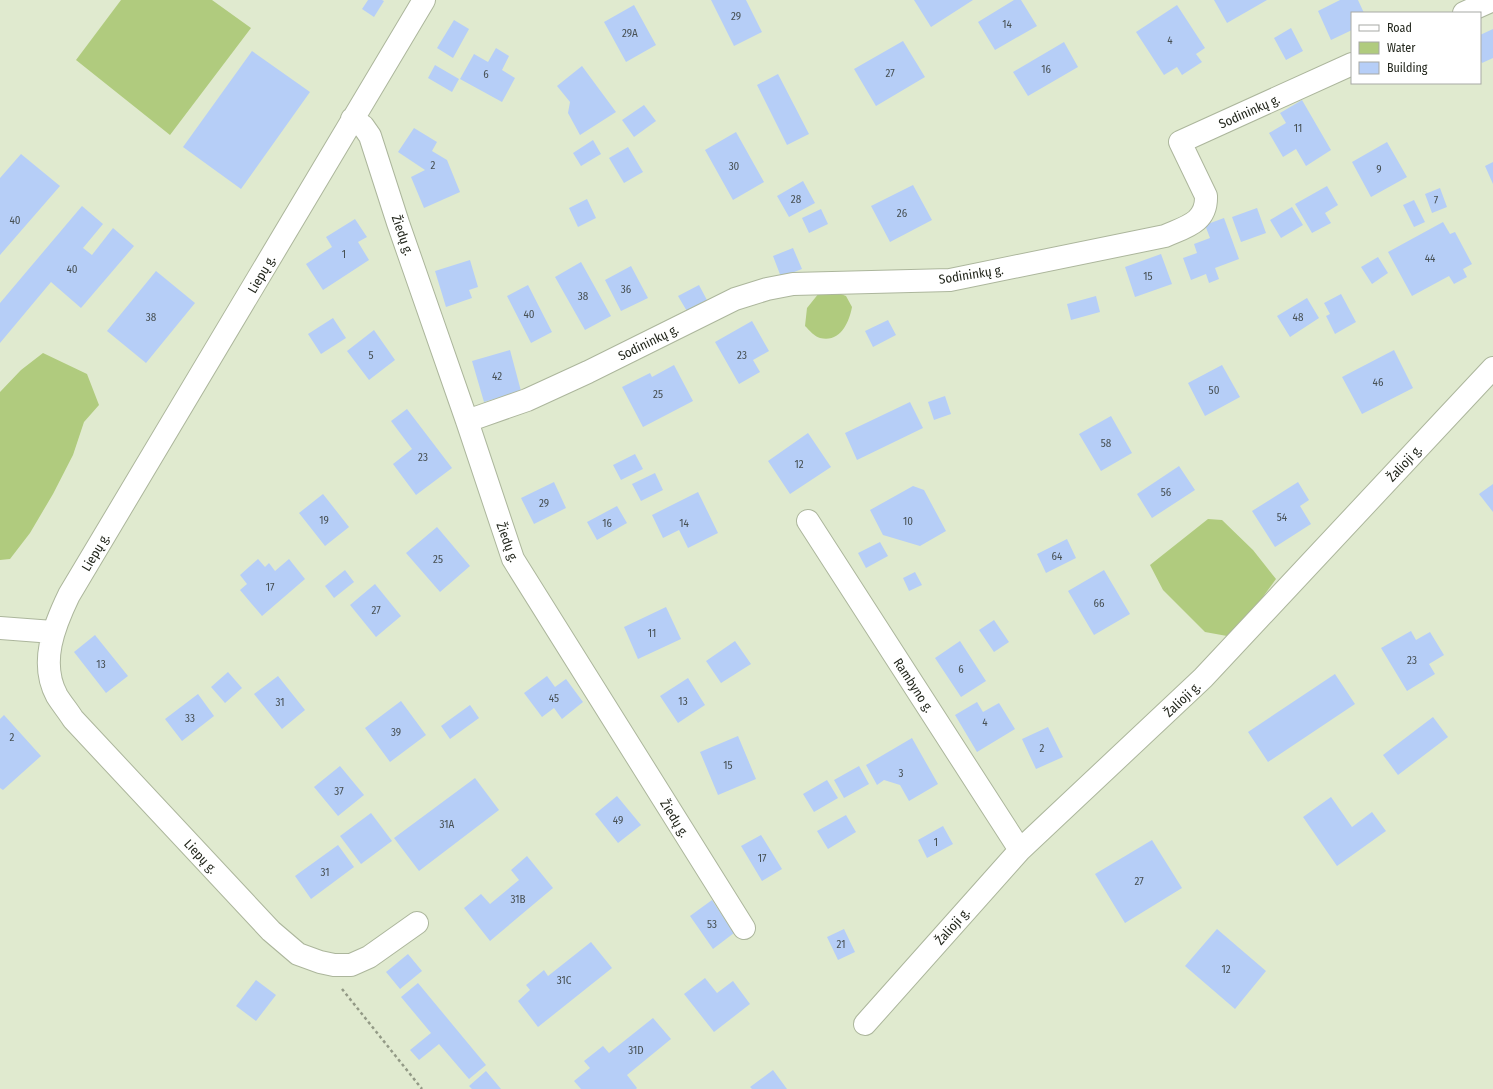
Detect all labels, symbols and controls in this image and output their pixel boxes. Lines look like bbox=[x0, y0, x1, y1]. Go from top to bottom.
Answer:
house number: 29 bbox=[731, 10, 741, 23]
legend bbox=[1351, 12, 1481, 84]
house number: 14 bbox=[1002, 18, 1012, 31]
text: Road bbox=[1387, 21, 1412, 35]
house number: 29A bbox=[622, 27, 638, 40]
house number: 4 bbox=[1167, 34, 1173, 47]
text: Water bbox=[1387, 41, 1416, 55]
text: Building bbox=[1387, 61, 1428, 75]
house number: 16 bbox=[1041, 63, 1051, 76]
house number: 27 bbox=[885, 67, 895, 80]
house number: 6 bbox=[483, 68, 489, 81]
street label: Sodininkų g. bbox=[1216, 91, 1282, 132]
house number: 11 bbox=[1294, 122, 1302, 135]
house number: 2 bbox=[431, 159, 436, 172]
house number: 30 bbox=[729, 160, 740, 173]
house number: 9 bbox=[1376, 163, 1382, 176]
house number: 28 bbox=[791, 193, 802, 206]
house number: 7 bbox=[1434, 194, 1439, 207]
house number: 26 bbox=[897, 207, 908, 220]
street label: Žiedų g. bbox=[389, 213, 416, 257]
house number: 40 bbox=[9, 214, 21, 227]
house number: 1 bbox=[342, 248, 346, 261]
street label: Liepų g. bbox=[245, 252, 278, 296]
house number: 44 bbox=[1425, 252, 1436, 265]
street label: Sodininkų g. bbox=[938, 262, 1005, 287]
house number: 40 bbox=[66, 263, 78, 276]
house number: 15 bbox=[1143, 270, 1153, 283]
house number: 36 bbox=[621, 283, 632, 296]
house number: 38 bbox=[578, 290, 589, 303]
house number: 40 bbox=[523, 308, 535, 321]
house number: 38 bbox=[146, 311, 157, 324]
house number: 48 bbox=[1293, 311, 1304, 324]
street label: Sodininkų g. bbox=[616, 321, 681, 363]
house number: 5 bbox=[368, 349, 374, 362]
house number: 23 bbox=[737, 349, 747, 362]
house number: 42 bbox=[492, 370, 502, 383]
house number: 46 bbox=[1373, 376, 1384, 389]
house number: 50 bbox=[1209, 384, 1220, 397]
house number: 25 bbox=[653, 388, 663, 401]
house number: 58 bbox=[1101, 437, 1112, 450]
street label: Žalioji g. bbox=[1384, 442, 1425, 485]
house number: 23 bbox=[418, 451, 428, 464]
house number: 12 bbox=[794, 458, 804, 471]
house number: 56 bbox=[1161, 486, 1172, 499]
house number: 29 bbox=[539, 497, 549, 510]
house number: 54 bbox=[1277, 511, 1288, 524]
house number: 19 bbox=[319, 514, 329, 527]
house number: 10 bbox=[903, 515, 913, 528]
house number: 16 bbox=[602, 517, 612, 530]
house number: 14 bbox=[679, 517, 689, 530]
street label: Žiedų g. bbox=[493, 520, 522, 564]
street label: Liepų g. bbox=[78, 531, 113, 574]
house number: 64 bbox=[1052, 550, 1063, 563]
house number: 25 bbox=[433, 553, 443, 566]
house number: 17 bbox=[266, 581, 275, 594]
house number: 66 bbox=[1094, 597, 1105, 610]
house number: 27 bbox=[371, 604, 381, 617]
house number: 11 bbox=[648, 627, 656, 640]
house number: 23 bbox=[1407, 654, 1417, 667]
street label: Rambyno g. bbox=[891, 655, 937, 715]
house number: 13 bbox=[96, 658, 106, 671]
house number: 6 bbox=[958, 663, 964, 676]
street label: Žalioji g. bbox=[1161, 679, 1204, 720]
house number: 45 bbox=[549, 692, 559, 705]
house number: 13 bbox=[678, 695, 688, 708]
house number: 31 bbox=[276, 696, 285, 709]
house number: 33 bbox=[185, 712, 195, 725]
house number: 4 bbox=[982, 716, 988, 729]
house number: 39 bbox=[391, 726, 401, 739]
house number: 2 bbox=[10, 731, 15, 744]
house number: 2 bbox=[1040, 742, 1045, 755]
house number: 15 bbox=[723, 759, 733, 772]
house number: 3 bbox=[899, 767, 904, 780]
house number: 37 bbox=[334, 785, 344, 798]
street label: Žiedų g. bbox=[657, 797, 692, 840]
house number: 49 bbox=[613, 814, 623, 827]
house number: 31A bbox=[440, 818, 455, 831]
street label: Liepų g. bbox=[181, 836, 220, 877]
house number: 1 bbox=[934, 836, 938, 849]
house number: 17 bbox=[758, 852, 767, 865]
house number: 31 bbox=[321, 866, 330, 879]
house number: 27 bbox=[1134, 875, 1144, 888]
house number: 31B bbox=[510, 893, 526, 906]
street label: Žalioji g. bbox=[932, 905, 973, 948]
house number: 53 bbox=[707, 918, 717, 931]
house number: 21 bbox=[837, 938, 845, 951]
house number: 12 bbox=[1221, 963, 1231, 976]
house number: 31C bbox=[557, 974, 572, 987]
house number: 31D bbox=[628, 1044, 644, 1057]

